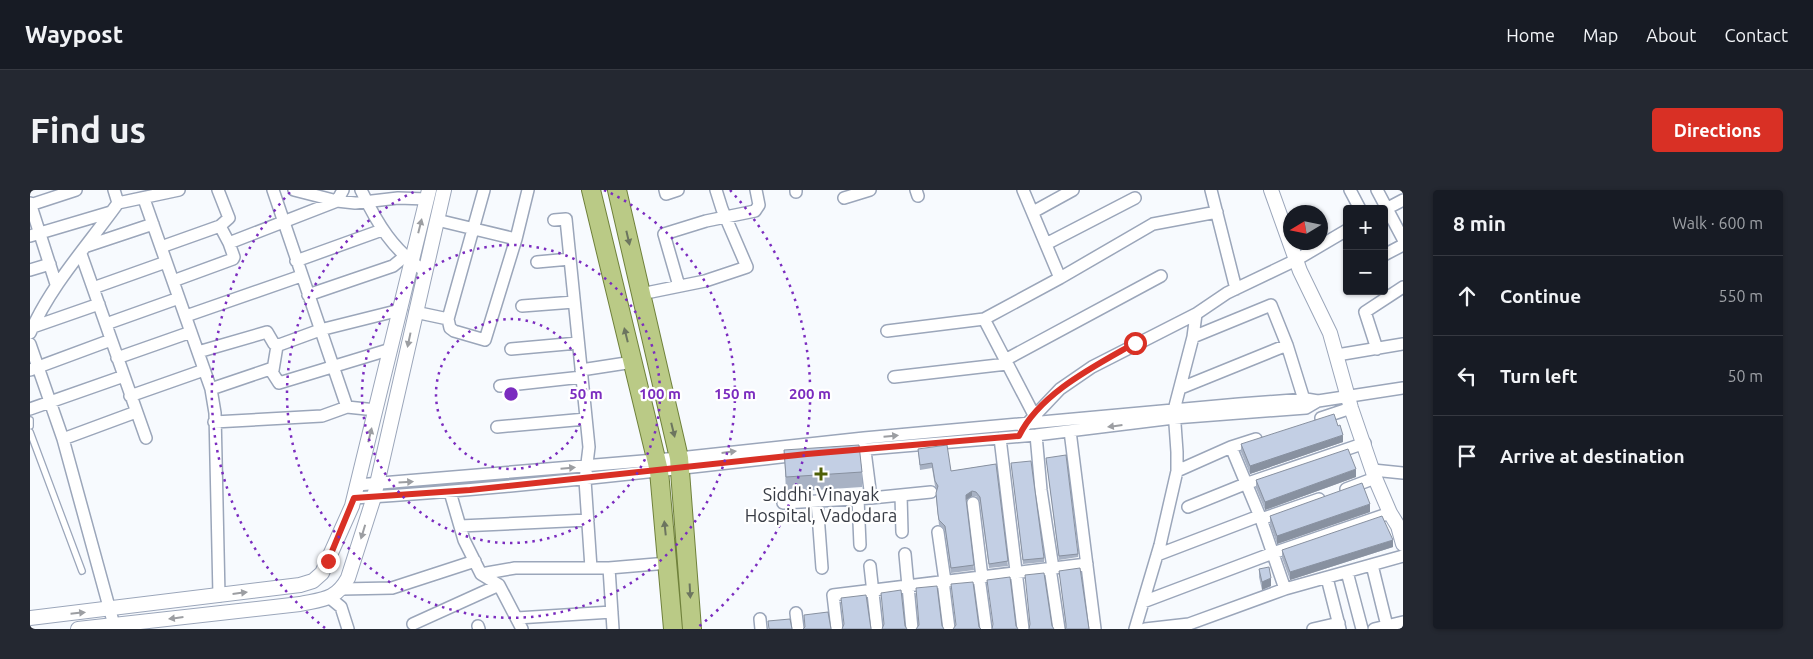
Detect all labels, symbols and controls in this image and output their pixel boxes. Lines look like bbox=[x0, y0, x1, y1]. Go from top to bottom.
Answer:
text: Waypost bbox=[25, 21, 123, 48]
text: Home bbox=[1506, 25, 1555, 45]
text: Map bbox=[1583, 25, 1618, 45]
text: About bbox=[1646, 25, 1696, 45]
text: Contact bbox=[1724, 25, 1788, 45]
button: Directions bbox=[1652, 108, 1783, 152]
text: Find us bbox=[30, 110, 146, 150]
north arrow bbox=[1283, 205, 1328, 250]
map controls bbox=[1343, 205, 1388, 295]
button: + bbox=[1343, 205, 1388, 250]
text: 8 min bbox=[1453, 211, 1506, 235]
text: Walk · 600 m bbox=[1672, 214, 1763, 232]
one-way arrow bbox=[417, 219, 425, 234]
one-way arrow bbox=[624, 230, 632, 245]
button: − bbox=[1343, 250, 1388, 295]
icon: ahead bbox=[1453, 282, 1481, 310]
text: Continue bbox=[1500, 285, 1581, 307]
text: 550 m bbox=[1718, 287, 1763, 305]
one-way arrow bbox=[622, 327, 630, 342]
one-way arrow bbox=[405, 332, 413, 347]
route start bbox=[1124, 332, 1147, 355]
icon: left bbox=[1453, 362, 1481, 390]
text: Turn left bbox=[1500, 365, 1578, 387]
text: 50 m bbox=[1727, 367, 1763, 385]
centre of rings bbox=[502, 385, 520, 403]
text: 50 m bbox=[569, 385, 603, 402]
text: 100 m bbox=[639, 385, 681, 402]
text: 150 m bbox=[714, 385, 756, 402]
text: 200 m bbox=[789, 385, 831, 402]
one-way arrow bbox=[669, 422, 677, 437]
one-way arrow bbox=[1106, 422, 1122, 430]
one-way arrow bbox=[366, 428, 374, 443]
one-way arrow bbox=[883, 431, 899, 439]
icon: arrive bbox=[1453, 442, 1481, 470]
text: Arrive at destination bbox=[1500, 445, 1685, 467]
one-way arrow bbox=[722, 448, 738, 456]
one-way arrow bbox=[560, 464, 576, 472]
marker: Siddhi Vinayak Hospital, Vadodara bbox=[814, 467, 828, 481]
one-way arrow bbox=[398, 478, 414, 486]
place label: Siddhi Vinayak Hospital, Vadodara bbox=[745, 484, 897, 525]
one-way arrow bbox=[660, 520, 668, 536]
one-way arrow bbox=[359, 524, 366, 539]
route end bbox=[317, 550, 340, 573]
one-way arrow bbox=[686, 583, 694, 599]
one-way arrow bbox=[232, 589, 248, 597]
one-way arrow bbox=[71, 608, 87, 616]
one-way arrow bbox=[167, 614, 183, 622]

